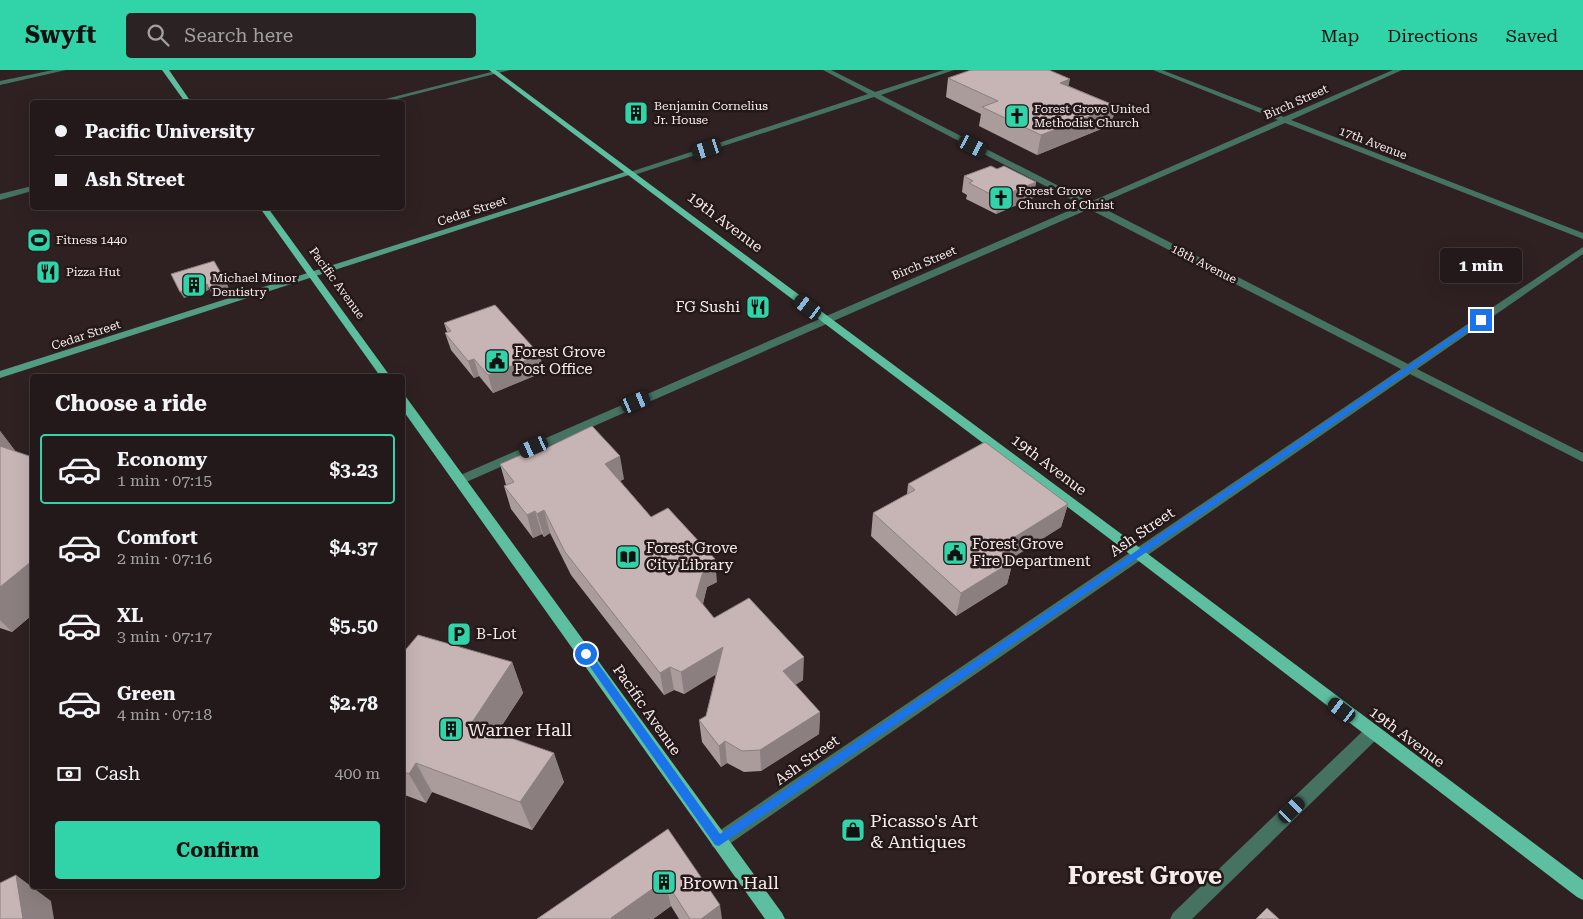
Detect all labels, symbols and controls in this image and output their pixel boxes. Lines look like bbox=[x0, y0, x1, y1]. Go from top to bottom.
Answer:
search box bbox=[126, 13, 476, 58]
text: Swyft bbox=[25, 21, 96, 49]
icon: search bbox=[144, 21, 172, 49]
text: Search here bbox=[184, 24, 293, 47]
text: Map bbox=[1321, 25, 1359, 46]
text: Directions bbox=[1387, 25, 1478, 46]
text: Saved bbox=[1506, 25, 1558, 46]
street label: Birch Street bbox=[1262, 81, 1331, 122]
place label: Benjamin Cornelius Jr. House bbox=[654, 99, 768, 127]
building icon: Benjamin Cornelius Jr. House bbox=[623, 100, 649, 126]
place label: Forest Grove United Methodist Church bbox=[1034, 102, 1150, 130]
church icon: Forest Grove United Methodist Church bbox=[1004, 103, 1030, 129]
text: Pacific University bbox=[85, 120, 255, 143]
street label: 17th Avenue bbox=[1337, 124, 1409, 163]
car bbox=[956, 133, 989, 159]
car bbox=[690, 137, 723, 161]
text: Ash Street bbox=[85, 168, 185, 191]
place label: Forest Grove Church of Christ bbox=[1018, 184, 1115, 212]
church icon: Forest Grove Church of Christ bbox=[988, 185, 1014, 211]
street label: 19th Avenue bbox=[684, 188, 766, 256]
street label: Cedar Street bbox=[436, 193, 509, 229]
sports icon: Fitness 1440 bbox=[26, 227, 52, 253]
place label: Fitness 1440 bbox=[56, 233, 127, 247]
street label: 18th Avenue bbox=[1169, 241, 1239, 287]
street label: Birch Street bbox=[890, 243, 959, 283]
street label: Pacific Avenue bbox=[306, 244, 368, 322]
callout: 1 min bbox=[1440, 248, 1522, 282]
text: 1 min bbox=[1459, 256, 1503, 275]
restaurant icon: Pizza Hut bbox=[35, 259, 61, 285]
place label: Pizza Hut bbox=[66, 265, 121, 279]
place label: Michael Minor Dentistry bbox=[212, 271, 297, 299]
building icon: Michael Minor Dentistry bbox=[181, 272, 207, 298]
car bbox=[791, 292, 824, 322]
restaurant icon: FG Sushi bbox=[745, 294, 771, 320]
place label: FG Sushi bbox=[675, 298, 740, 316]
route end bbox=[1470, 309, 1492, 331]
street label: Cedar Street bbox=[50, 317, 123, 353]
place label: Forest Grove Post Office bbox=[514, 343, 606, 378]
public building icon: Forest Grove Post Office bbox=[484, 348, 510, 374]
car bbox=[619, 389, 652, 415]
text: Choose a ride bbox=[55, 391, 207, 416]
street label: 19th Avenue bbox=[1008, 431, 1090, 499]
car bbox=[517, 434, 550, 460]
icon: car bbox=[57, 447, 102, 492]
text: Economy bbox=[117, 448, 207, 471]
text: $3.23 bbox=[329, 458, 378, 481]
text: 1 min · 07:15 bbox=[117, 471, 212, 490]
street label: Ash Street bbox=[1106, 504, 1178, 560]
icon: car bbox=[57, 525, 102, 570]
text: Comfort bbox=[117, 526, 198, 549]
place label: Forest Grove Fire Department bbox=[972, 535, 1091, 570]
text: $4.37 bbox=[329, 536, 378, 559]
place label: Forest Grove City Library bbox=[646, 539, 738, 574]
public building icon: Forest Grove Fire Department bbox=[942, 540, 968, 566]
library icon: Forest Grove City Library bbox=[615, 544, 641, 570]
text: 2 min · 07:16 bbox=[117, 549, 212, 568]
icon: car bbox=[57, 603, 102, 648]
text: XL bbox=[117, 604, 143, 627]
text: $5.50 bbox=[329, 614, 378, 637]
parking icon: B-Lot bbox=[446, 621, 472, 647]
place label: B-Lot bbox=[476, 625, 517, 643]
text: 3 min · 07:17 bbox=[117, 627, 212, 646]
route start bbox=[575, 643, 597, 665]
street label: Pacific Avenue bbox=[609, 661, 685, 759]
icon: car bbox=[57, 681, 102, 726]
text: Green bbox=[117, 682, 175, 705]
text: $2.78 bbox=[329, 692, 378, 715]
car bbox=[1325, 695, 1358, 725]
street label: 19th Avenue bbox=[1366, 703, 1448, 771]
text: 4 min · 07:18 bbox=[117, 705, 212, 724]
building icon: Warner Hall bbox=[438, 716, 464, 742]
place label: Warner Hall bbox=[468, 719, 572, 740]
street label: Ash Street bbox=[771, 731, 843, 789]
icon: cash bbox=[55, 760, 83, 788]
text: Cash bbox=[95, 762, 140, 785]
text: 400 m bbox=[334, 764, 380, 783]
car bbox=[1276, 794, 1308, 826]
place label: Picasso's Art & Antiques bbox=[870, 810, 978, 852]
shop icon: Picasso's Art & Antiques bbox=[840, 817, 866, 843]
button: Confirm bbox=[55, 821, 380, 879]
district label: Forest Grove bbox=[1068, 862, 1222, 890]
building icon: Brown Hall bbox=[651, 869, 677, 895]
place label: Brown Hall bbox=[682, 872, 779, 893]

